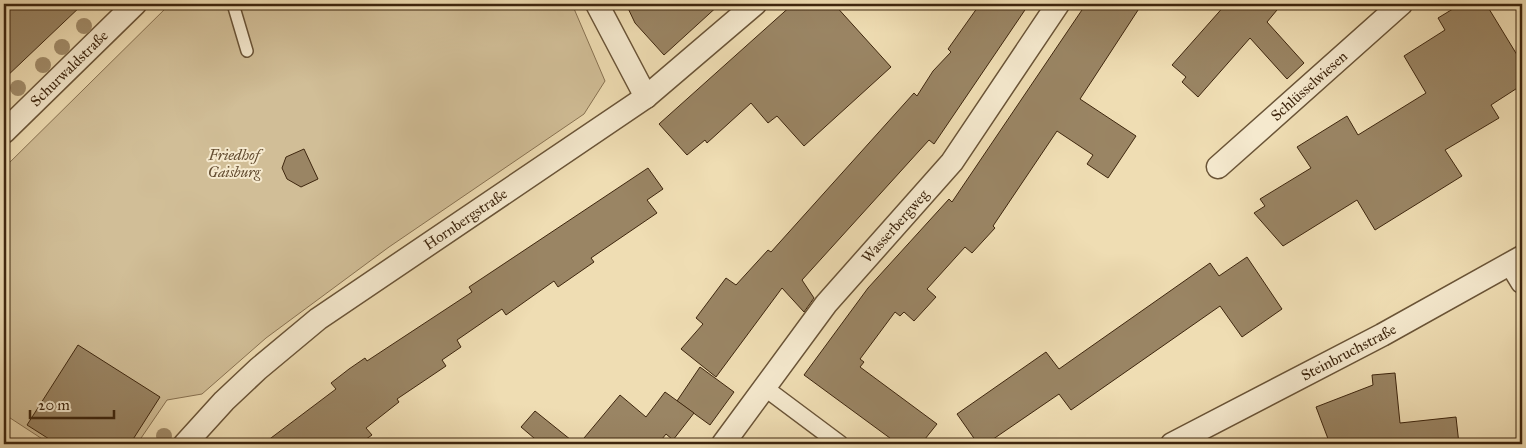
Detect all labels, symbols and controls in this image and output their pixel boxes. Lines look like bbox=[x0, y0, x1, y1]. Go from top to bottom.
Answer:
street label: Schurwaldstraße bbox=[27, 27, 112, 110]
street label: Schlüsselwiesen bbox=[1267, 47, 1351, 125]
park label: Friedhof Gaisburg bbox=[207, 146, 264, 181]
street label: Hornbergstraße bbox=[420, 184, 511, 254]
street label: Wasserbergweg bbox=[858, 185, 933, 266]
street label: Steinbruchstraße bbox=[1298, 320, 1399, 384]
scale bar bbox=[30, 388, 114, 420]
text: 20 m bbox=[38, 396, 70, 414]

